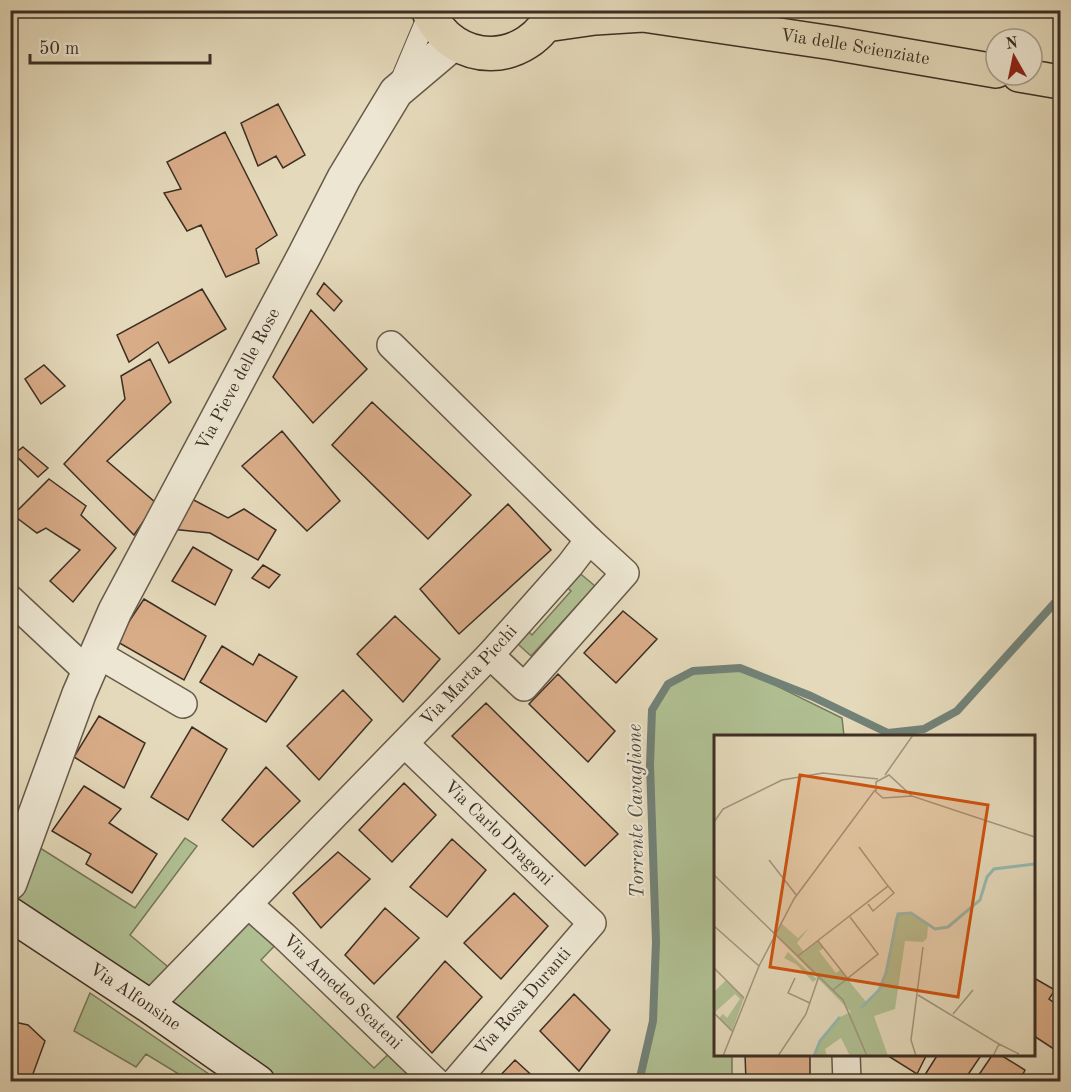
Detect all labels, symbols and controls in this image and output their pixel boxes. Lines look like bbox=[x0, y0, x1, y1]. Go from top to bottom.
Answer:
street label: Via delle Scienziate bbox=[779, 26, 931, 68]
scale bar bbox=[30, 27, 210, 65]
north arrow bbox=[984, 27, 1044, 87]
text: N bbox=[1005, 35, 1020, 53]
text: 50 m bbox=[39, 40, 79, 58]
street label: Via Pieve delle Rose bbox=[193, 305, 283, 453]
street label: Via Marta Picchi bbox=[417, 622, 521, 729]
water label: Torrente Cavaglione bbox=[625, 723, 649, 899]
inset map bbox=[714, 735, 1035, 1056]
street label: Via Carlo Dragoni bbox=[440, 777, 556, 889]
street label: Via Amedeo Scateni bbox=[279, 931, 405, 1053]
street label: Via Rosa Duranti bbox=[472, 945, 575, 1059]
street label: Via Alfonsine bbox=[86, 960, 184, 1034]

